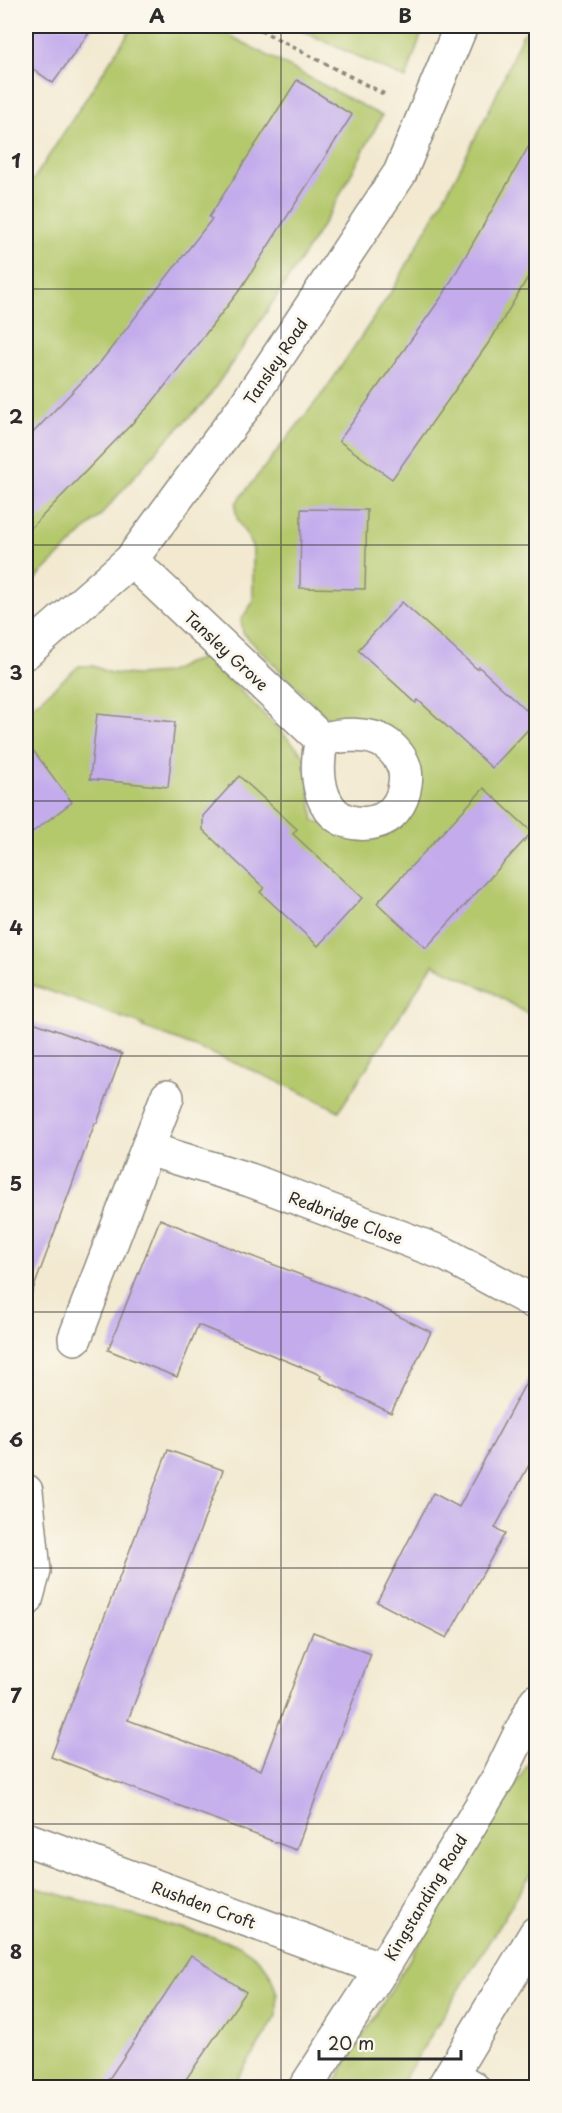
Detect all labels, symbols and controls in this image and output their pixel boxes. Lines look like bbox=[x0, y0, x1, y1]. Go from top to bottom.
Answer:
text: A bbox=[149, 0, 165, 30]
text: B bbox=[398, 0, 412, 30]
text: 1 bbox=[11, 145, 21, 175]
street label: Tansley Road bbox=[237, 313, 313, 409]
text: 2 bbox=[9, 401, 23, 431]
street label: Tansley Grove bbox=[179, 605, 275, 695]
text: 3 bbox=[9, 657, 23, 687]
text: 4 bbox=[9, 912, 23, 942]
text: 5 bbox=[10, 1168, 22, 1198]
street label: Redbridge Close bbox=[285, 1184, 407, 1250]
text: 6 bbox=[9, 1424, 23, 1454]
text: 7 bbox=[10, 1680, 22, 1710]
street label: Kingstanding Road bbox=[378, 1829, 472, 1965]
street label: Rushden Croft bbox=[149, 1874, 260, 1934]
text: 8 bbox=[10, 1936, 22, 1966]
scale bar bbox=[319, 2023, 462, 2061]
text: 20 m bbox=[328, 2029, 374, 2056]

